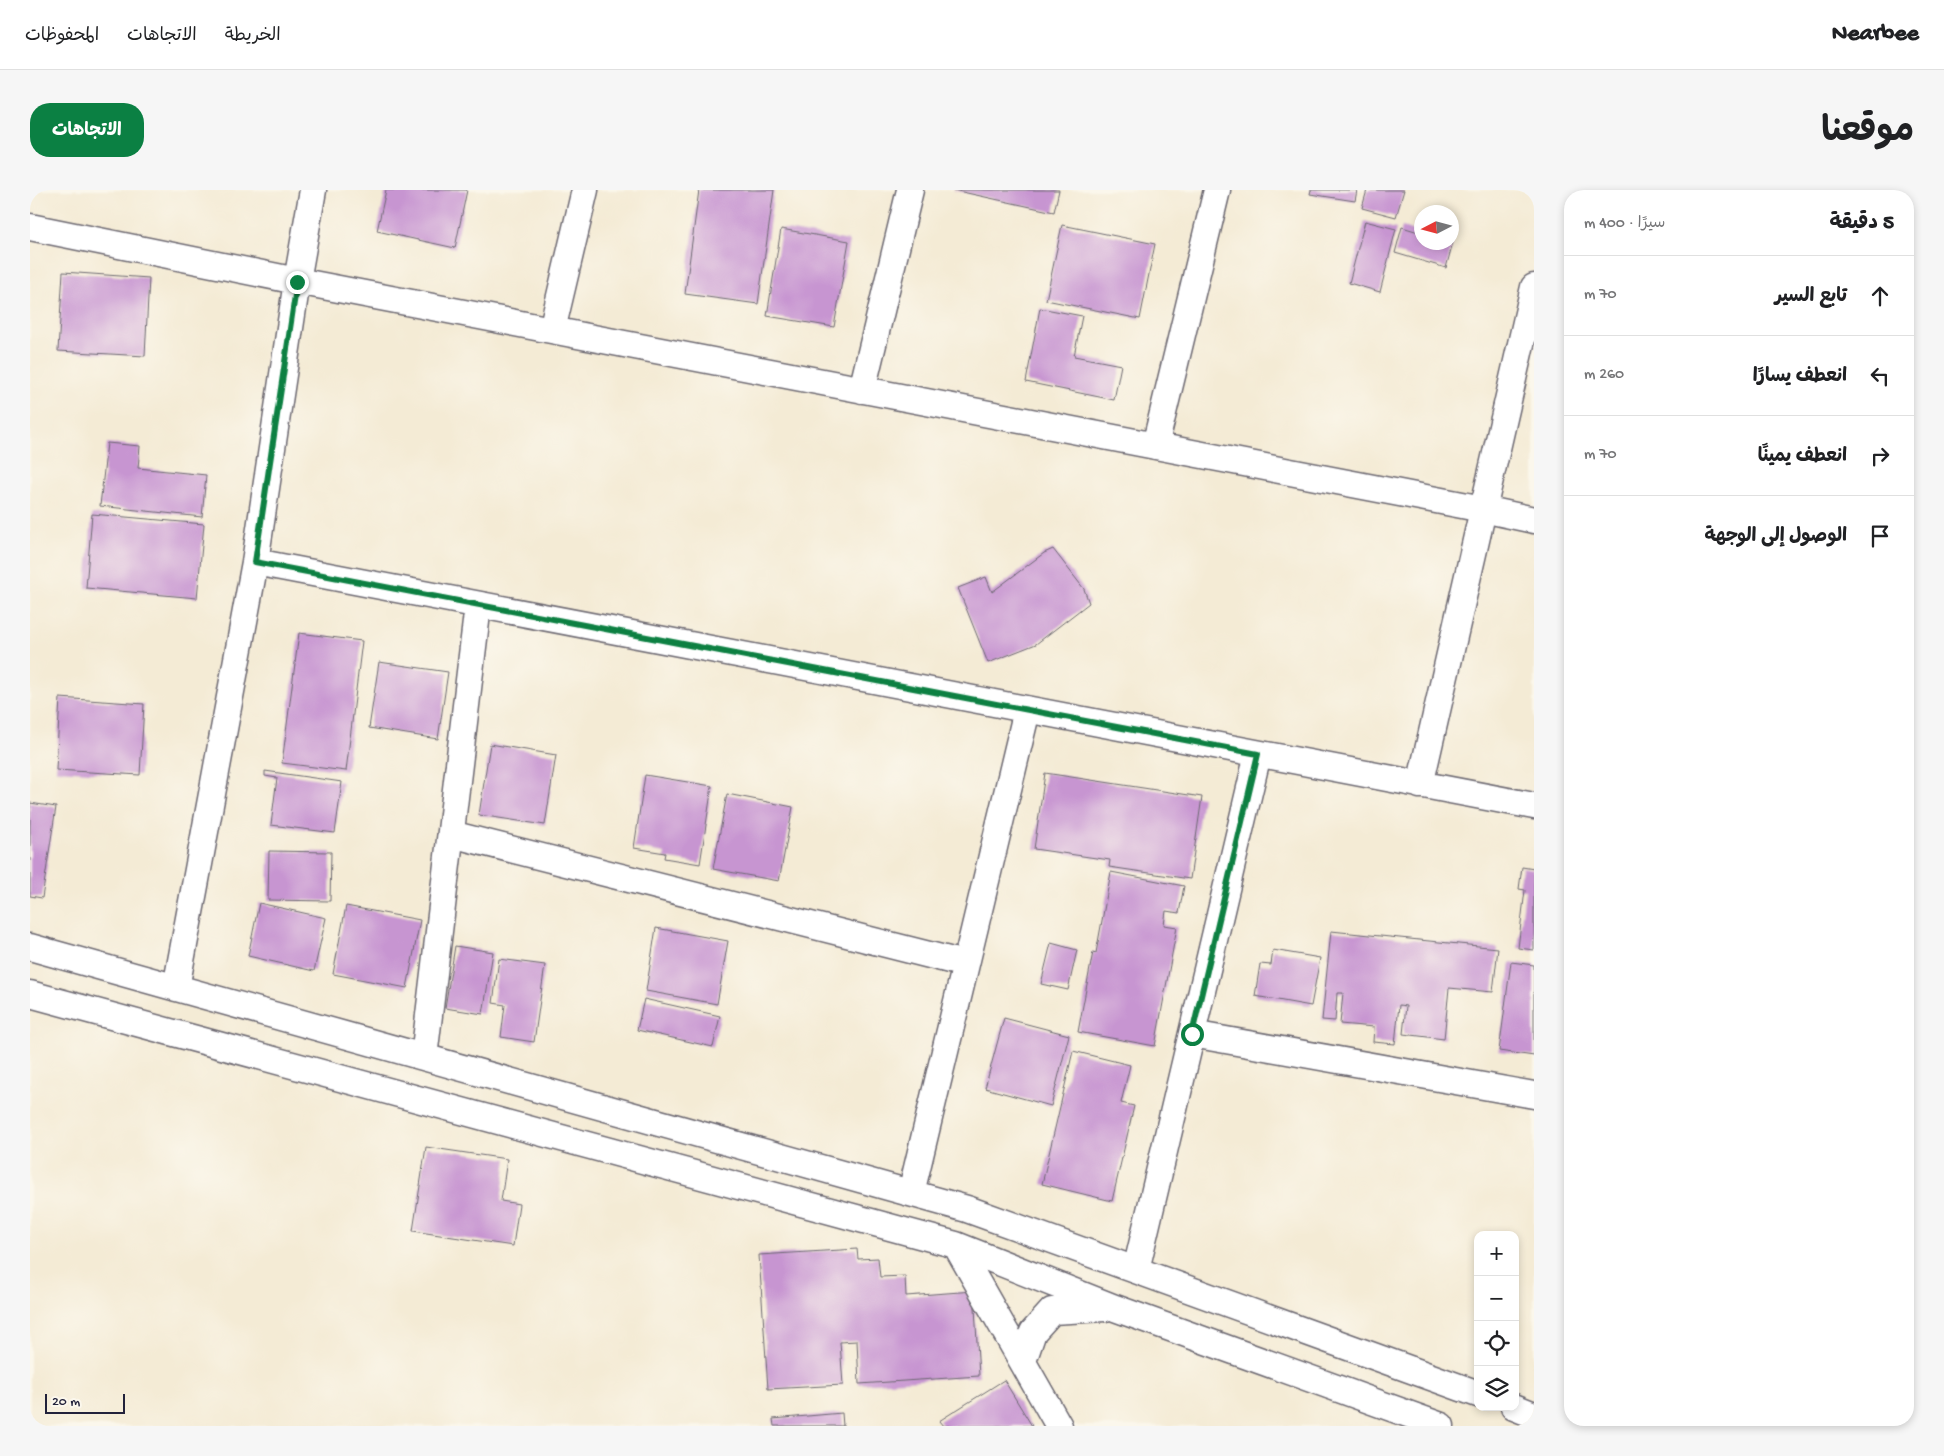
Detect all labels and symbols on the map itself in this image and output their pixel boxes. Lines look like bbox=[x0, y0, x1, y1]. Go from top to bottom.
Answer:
north arrow bbox=[1414, 205, 1459, 250]
route end bbox=[286, 271, 309, 294]
route start bbox=[1181, 1023, 1204, 1046]
scale bar bbox=[45, 1391, 125, 1414]

